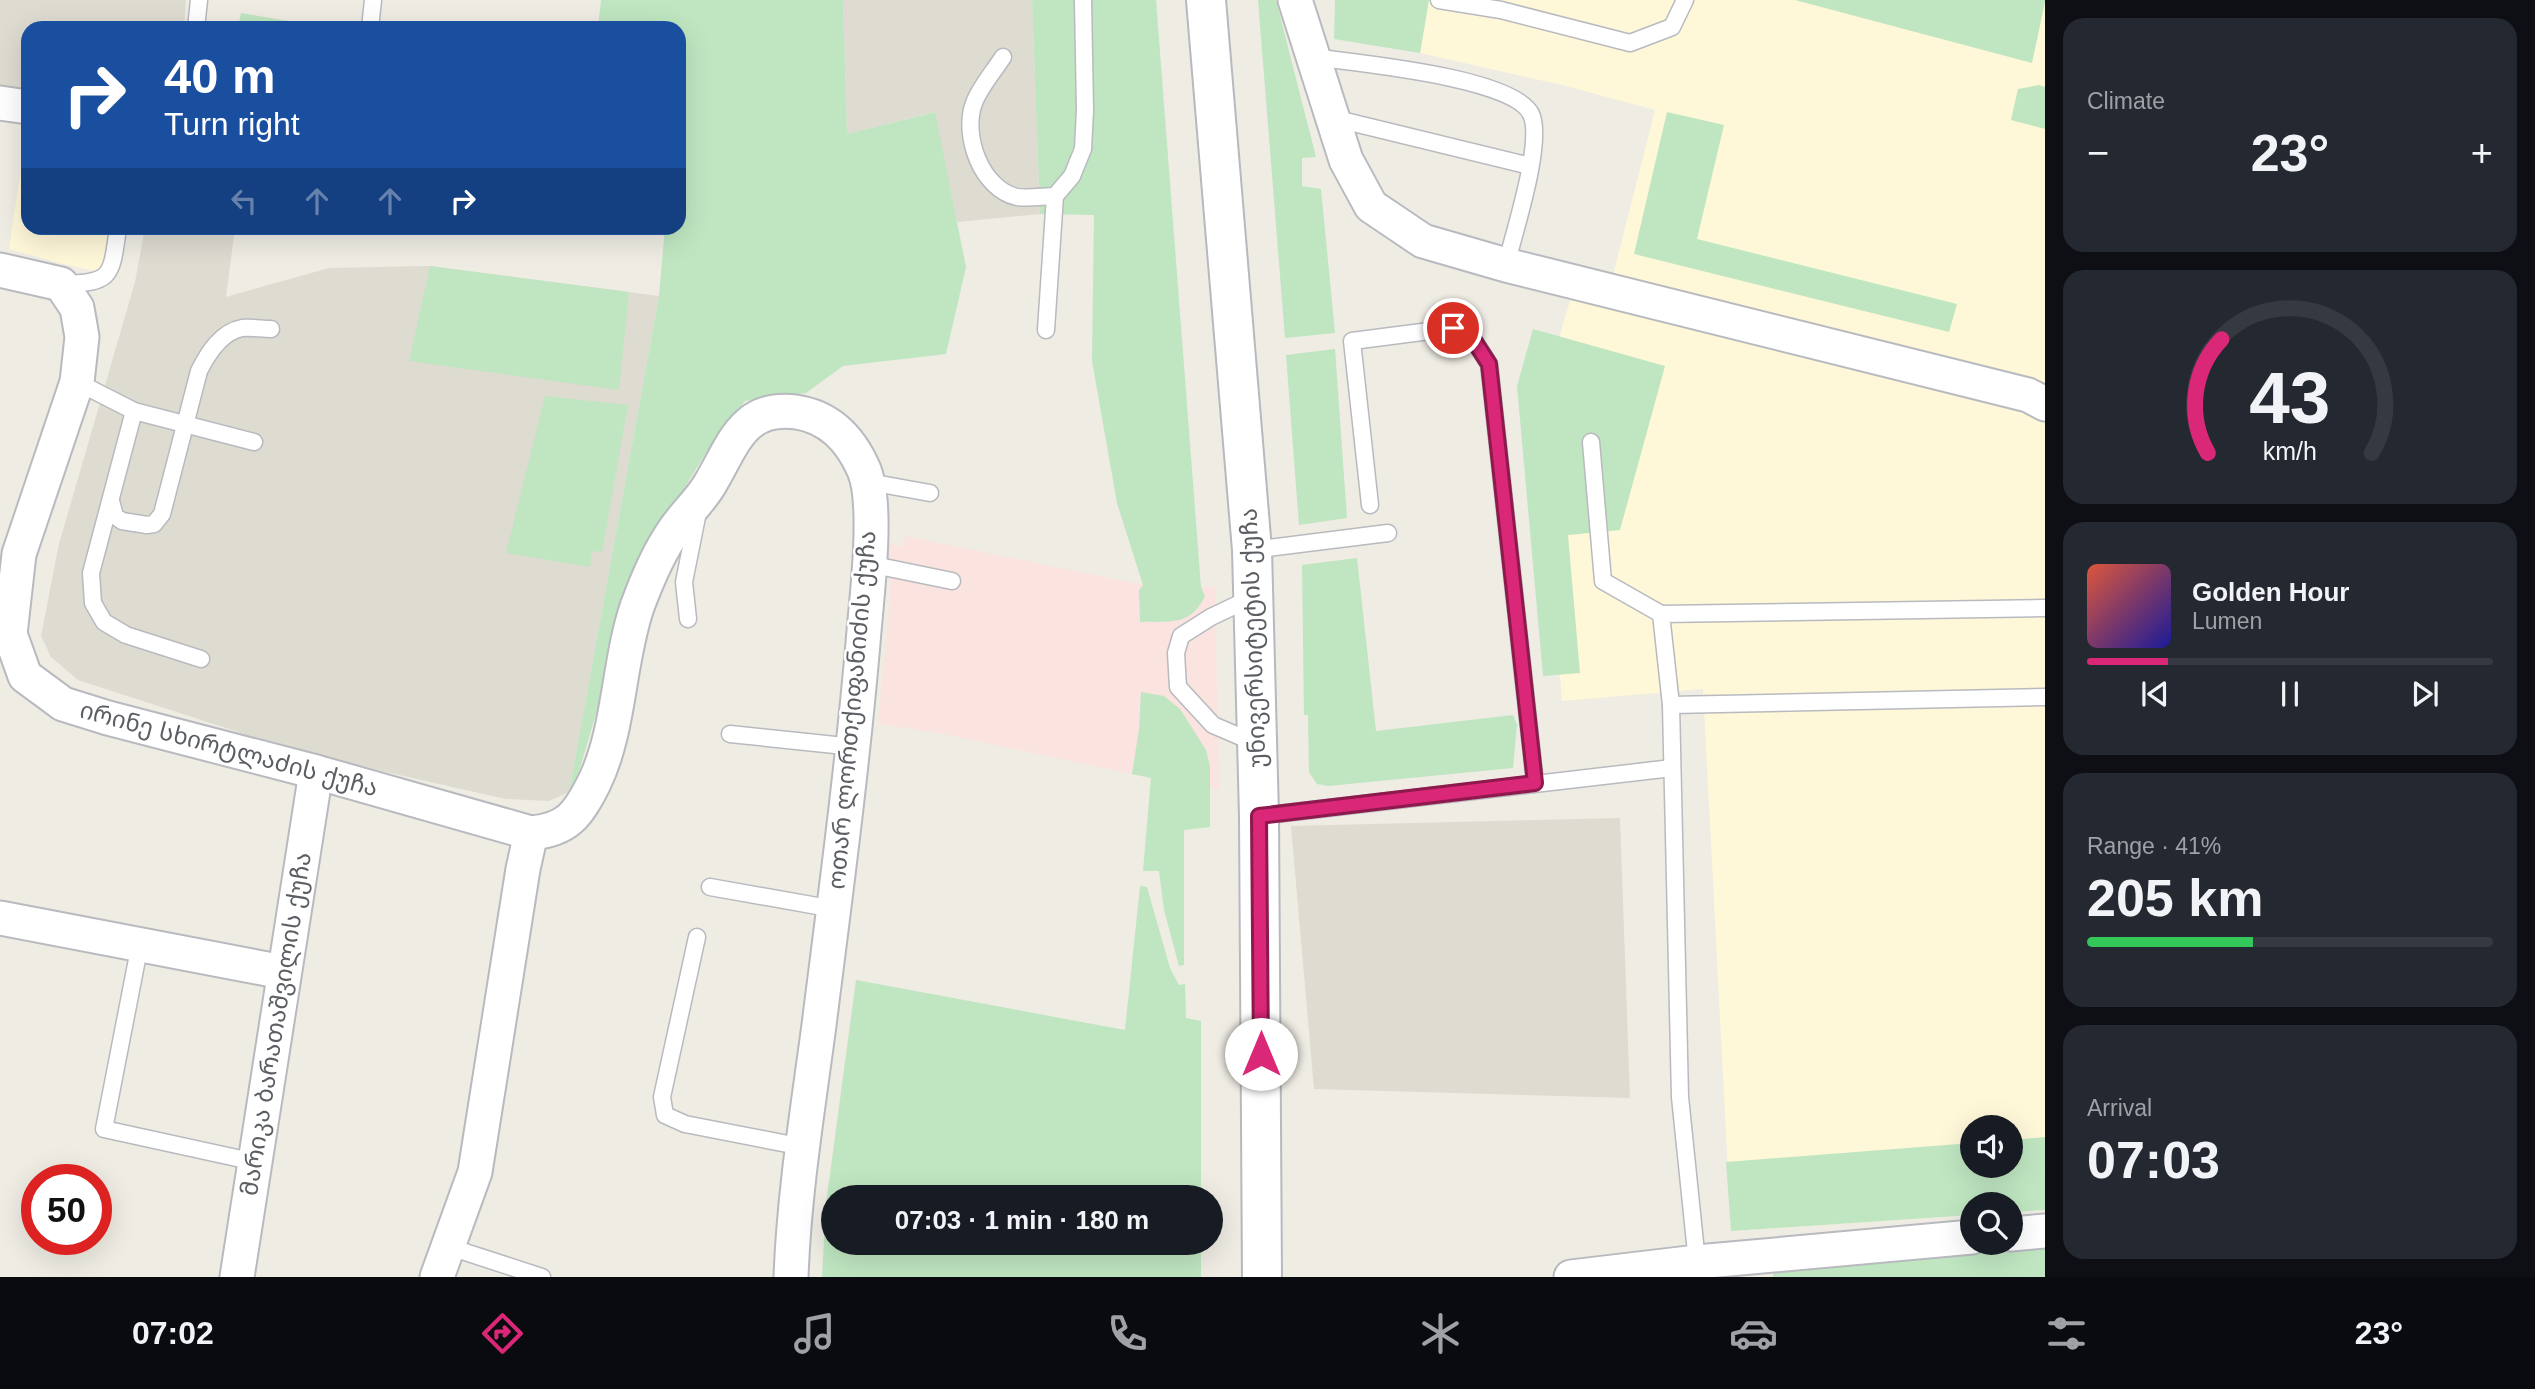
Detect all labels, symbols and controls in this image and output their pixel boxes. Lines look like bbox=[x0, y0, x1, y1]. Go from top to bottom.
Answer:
icon: right bbox=[49, 49, 140, 140]
text: 40 m bbox=[164, 49, 276, 103]
text: Climate bbox=[2087, 88, 2165, 114]
text: Turn right bbox=[164, 106, 300, 142]
text: 23° bbox=[2251, 124, 2329, 182]
text: − bbox=[2087, 132, 2109, 174]
text: + bbox=[2471, 132, 2493, 174]
icon: left bbox=[225, 182, 263, 220]
icon: ahead bbox=[298, 182, 336, 220]
icon: ahead bbox=[371, 182, 409, 220]
icon: right bbox=[444, 182, 482, 220]
pin bbox=[1423, 298, 1483, 358]
icon: arrive bbox=[1434, 309, 1472, 347]
text: 43 bbox=[2250, 357, 2330, 438]
text: km/h bbox=[2263, 436, 2317, 464]
street label: უნივერსიტეტის ქუჩა bbox=[1234, 508, 1272, 768]
street label: ოთარ ლორთქიფანიძის ქუჩა bbox=[822, 529, 882, 891]
text: Golden Hour bbox=[2192, 577, 2349, 607]
text: Lumen bbox=[2192, 608, 2262, 634]
icon: previous bbox=[2136, 675, 2174, 713]
icon: pause bbox=[2271, 675, 2309, 713]
icon: next bbox=[2406, 675, 2444, 713]
street label: ირინე სხირტლაძის ქუჩა bbox=[77, 696, 381, 802]
text: Range · 41% bbox=[2087, 833, 2221, 859]
street label: მარიკა ბარათაშვილის ქუჩა bbox=[235, 850, 317, 1198]
text: 205 km bbox=[2087, 869, 2263, 927]
position arrow bbox=[1224, 1017, 1298, 1091]
text: Arrival bbox=[2087, 1095, 2152, 1121]
map controls bbox=[1960, 1115, 2023, 1255]
button: sound bbox=[1960, 1115, 2023, 1178]
text: 07:03 bbox=[2087, 1131, 2220, 1189]
speed limit sign: 50 bbox=[21, 1164, 112, 1255]
button: search bbox=[1960, 1192, 2023, 1255]
text: 07:03 · 1 min · 180 m bbox=[895, 1205, 1149, 1235]
icon: directions bbox=[478, 1309, 527, 1358]
icon: music bbox=[790, 1309, 839, 1358]
icon: phone bbox=[1103, 1309, 1152, 1358]
icon: climate bbox=[1416, 1309, 1465, 1358]
icon: car bbox=[1729, 1309, 1778, 1358]
icon: filters bbox=[2042, 1309, 2091, 1358]
text: 07:02 bbox=[132, 1315, 214, 1351]
text: 23° bbox=[2355, 1315, 2403, 1351]

